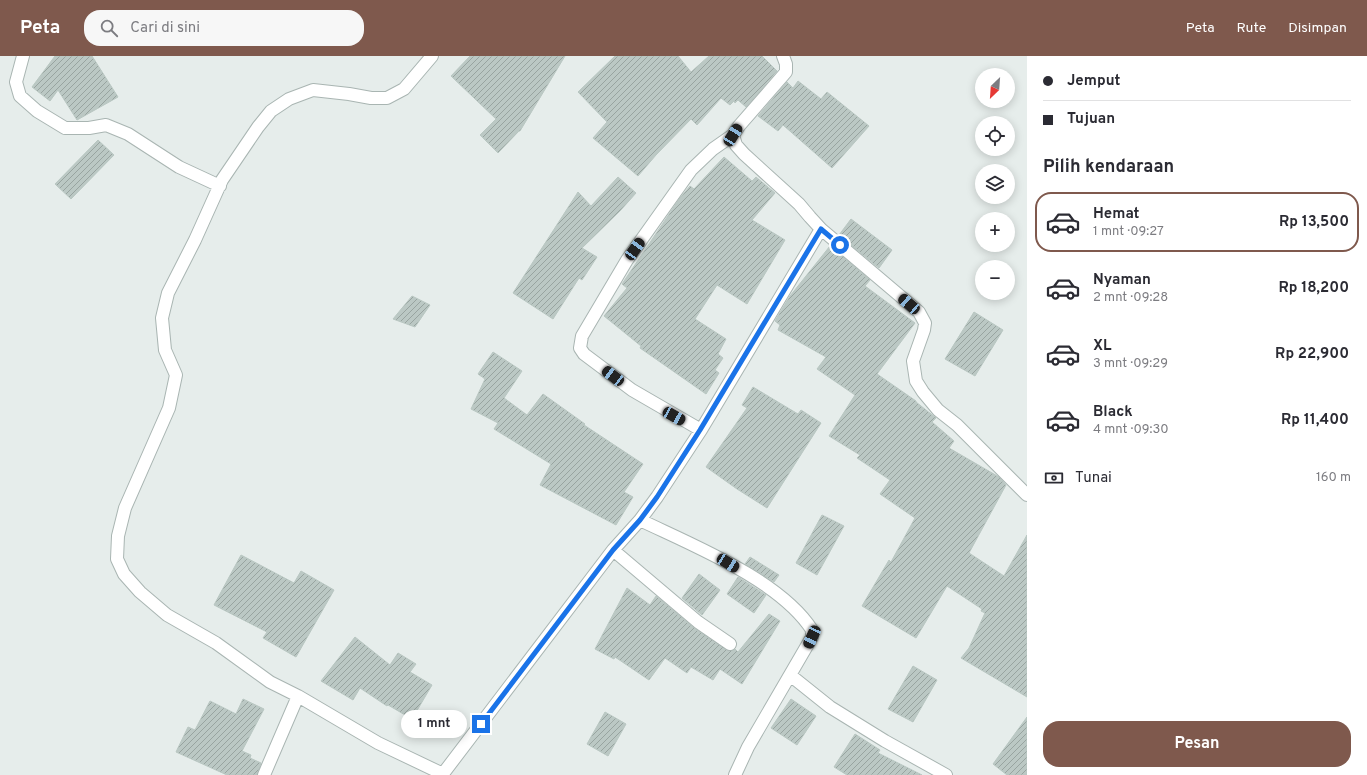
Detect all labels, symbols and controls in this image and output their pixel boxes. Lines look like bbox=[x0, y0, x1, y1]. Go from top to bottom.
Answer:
search box bbox=[84, 10, 364, 46]
text: Peta bbox=[20, 16, 60, 40]
icon: search bbox=[98, 17, 120, 39]
text: Cari di sini bbox=[130, 19, 200, 38]
text: Peta bbox=[1186, 20, 1215, 37]
text: Rute bbox=[1237, 20, 1266, 37]
text: Disimpan bbox=[1288, 20, 1347, 37]
north arrow bbox=[975, 68, 1015, 108]
map controls bbox=[975, 68, 1015, 300]
text: Jemput bbox=[1067, 72, 1120, 91]
text: Tujuan bbox=[1067, 110, 1115, 129]
button: locate bbox=[975, 116, 1015, 156]
car bbox=[722, 122, 744, 148]
text: Pilih kendaraan bbox=[1043, 156, 1174, 179]
button: layers bbox=[975, 164, 1015, 204]
icon: car bbox=[1045, 204, 1081, 240]
text: Hemat bbox=[1093, 205, 1139, 224]
button: + bbox=[975, 212, 1015, 252]
text: Rp 13,500 bbox=[1279, 213, 1349, 232]
text: 1 mnt · 09:27 bbox=[1093, 224, 1164, 240]
car bbox=[623, 236, 647, 262]
route start bbox=[831, 236, 849, 254]
button: − bbox=[975, 260, 1015, 300]
icon: car bbox=[1045, 270, 1081, 306]
text: Nyaman bbox=[1093, 271, 1151, 290]
text: Rp 18,200 bbox=[1278, 279, 1349, 298]
text: 2 mnt · 09:28 bbox=[1093, 290, 1168, 306]
car bbox=[896, 292, 922, 316]
icon: car bbox=[1045, 336, 1081, 372]
text: XL bbox=[1093, 337, 1111, 356]
text: Rp 22,900 bbox=[1275, 345, 1349, 364]
text: 3 mnt · 09:29 bbox=[1093, 356, 1168, 372]
car bbox=[600, 364, 626, 388]
icon: car bbox=[1045, 402, 1081, 438]
text: Black bbox=[1093, 403, 1133, 422]
car bbox=[661, 405, 687, 427]
text: Rp 11,400 bbox=[1281, 411, 1349, 430]
text: 4 mnt · 09:30 bbox=[1093, 422, 1169, 438]
icon: cash bbox=[1043, 467, 1065, 489]
text: Tunai bbox=[1075, 469, 1112, 488]
text: 160 m bbox=[1316, 470, 1351, 486]
car bbox=[715, 552, 741, 574]
car bbox=[801, 624, 823, 650]
callout: 1 mnt bbox=[401, 710, 467, 738]
route end bbox=[472, 715, 490, 733]
text: 1 mnt bbox=[418, 716, 450, 732]
button: Pesan bbox=[1043, 721, 1351, 767]

